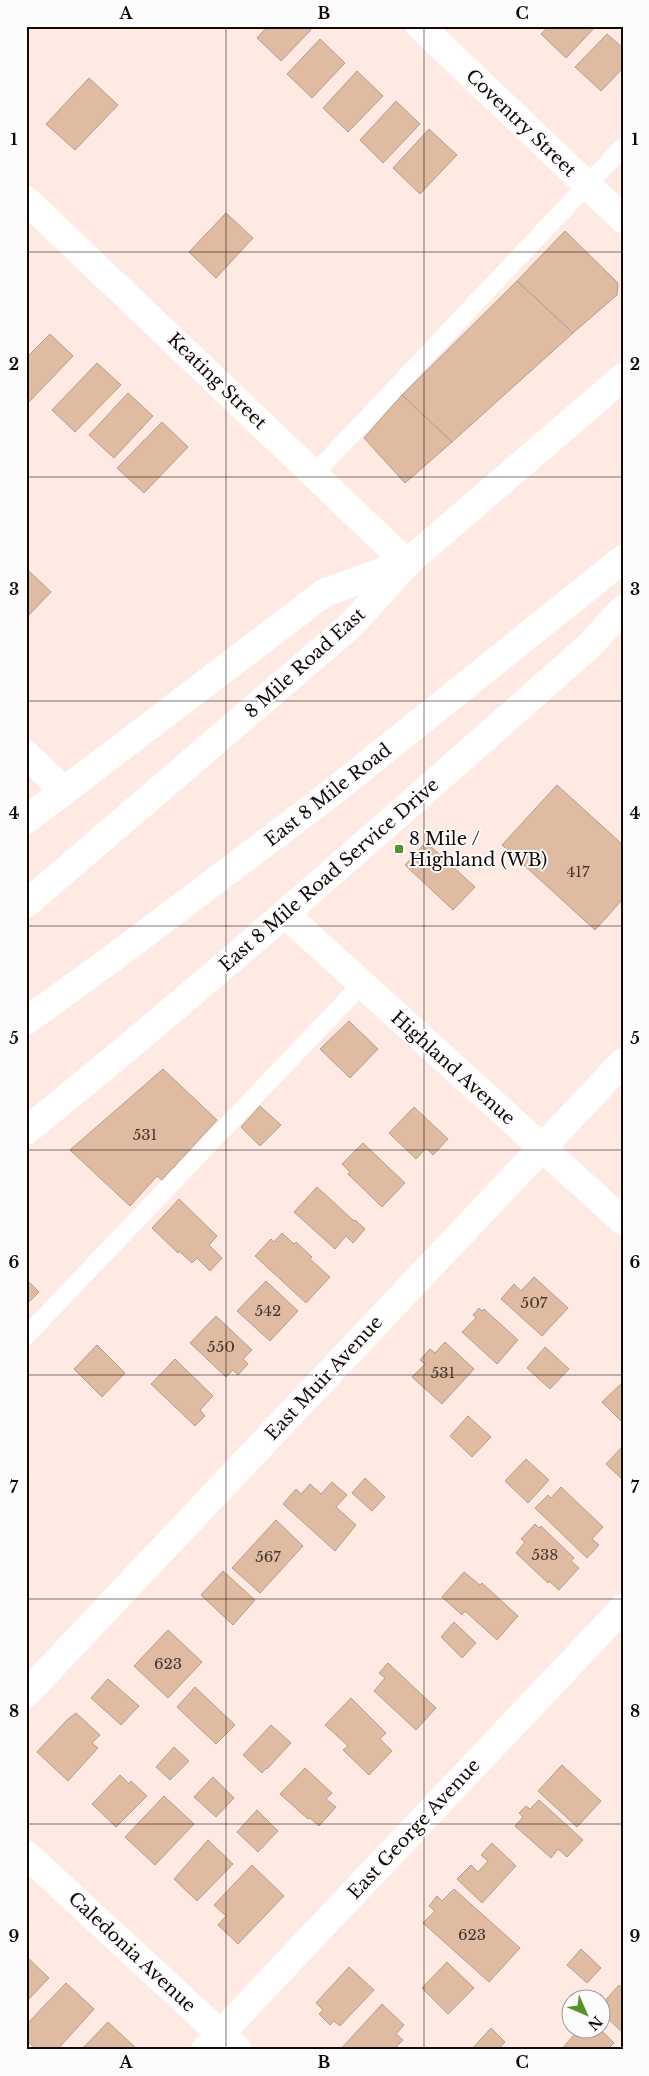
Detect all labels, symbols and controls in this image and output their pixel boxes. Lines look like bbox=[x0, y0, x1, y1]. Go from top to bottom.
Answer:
text: A bbox=[119, 3, 134, 23]
text: B bbox=[318, 3, 331, 23]
text: C bbox=[515, 3, 529, 23]
street label: Coventry Street bbox=[461, 65, 581, 181]
text: 1 bbox=[11, 129, 18, 149]
text: 1 bbox=[632, 129, 639, 149]
street label: Keating Street bbox=[163, 328, 271, 434]
text: 2 bbox=[9, 354, 19, 374]
text: 2 bbox=[630, 354, 640, 374]
text: 3 bbox=[9, 579, 19, 599]
text: 3 bbox=[630, 579, 640, 599]
street label: 8 Mile Road East bbox=[240, 603, 370, 723]
street label: East 8 Mile Road bbox=[260, 739, 396, 851]
street label: East 8 Mile Road Service Drive bbox=[215, 774, 443, 976]
text: 4 bbox=[9, 803, 19, 823]
text: 4 bbox=[630, 803, 640, 823]
place label: 8 Mile / Highland (WB) bbox=[409, 828, 547, 871]
marker: 8 Mile / Highland (WB) bbox=[393, 843, 405, 855]
house number: 417 bbox=[567, 862, 590, 881]
street label: Highland Avenue bbox=[386, 1007, 520, 1129]
text: 5 bbox=[9, 1028, 19, 1048]
text: 5 bbox=[630, 1028, 640, 1048]
house number: 531 bbox=[133, 1125, 157, 1144]
text: 6 bbox=[9, 1252, 20, 1272]
text: 6 bbox=[630, 1252, 641, 1272]
house number: 507 bbox=[521, 1293, 548, 1312]
house number: 542 bbox=[255, 1301, 281, 1320]
street label: East Muir Avenue bbox=[261, 1311, 387, 1445]
house number: 550 bbox=[207, 1337, 235, 1356]
house number: 531 bbox=[431, 1363, 455, 1382]
text: 7 bbox=[10, 1477, 19, 1497]
text: 7 bbox=[631, 1477, 640, 1497]
house number: 538 bbox=[532, 1545, 558, 1564]
house number: 567 bbox=[255, 1547, 281, 1566]
house number: 623 bbox=[154, 1654, 182, 1673]
text: 8 bbox=[9, 1701, 19, 1721]
text: 8 bbox=[630, 1701, 640, 1721]
street label: East George Avenue bbox=[343, 1754, 485, 1904]
street label: Caledonia Avenue bbox=[64, 1887, 200, 2017]
house number: 623 bbox=[458, 1925, 486, 1944]
text: 9 bbox=[9, 1926, 20, 1946]
text: 9 bbox=[630, 1926, 641, 1946]
north arrow bbox=[562, 1988, 612, 2038]
text: N bbox=[584, 2012, 606, 2034]
text: A bbox=[119, 2052, 134, 2072]
text: B bbox=[318, 2052, 331, 2072]
text: C bbox=[515, 2052, 529, 2072]

